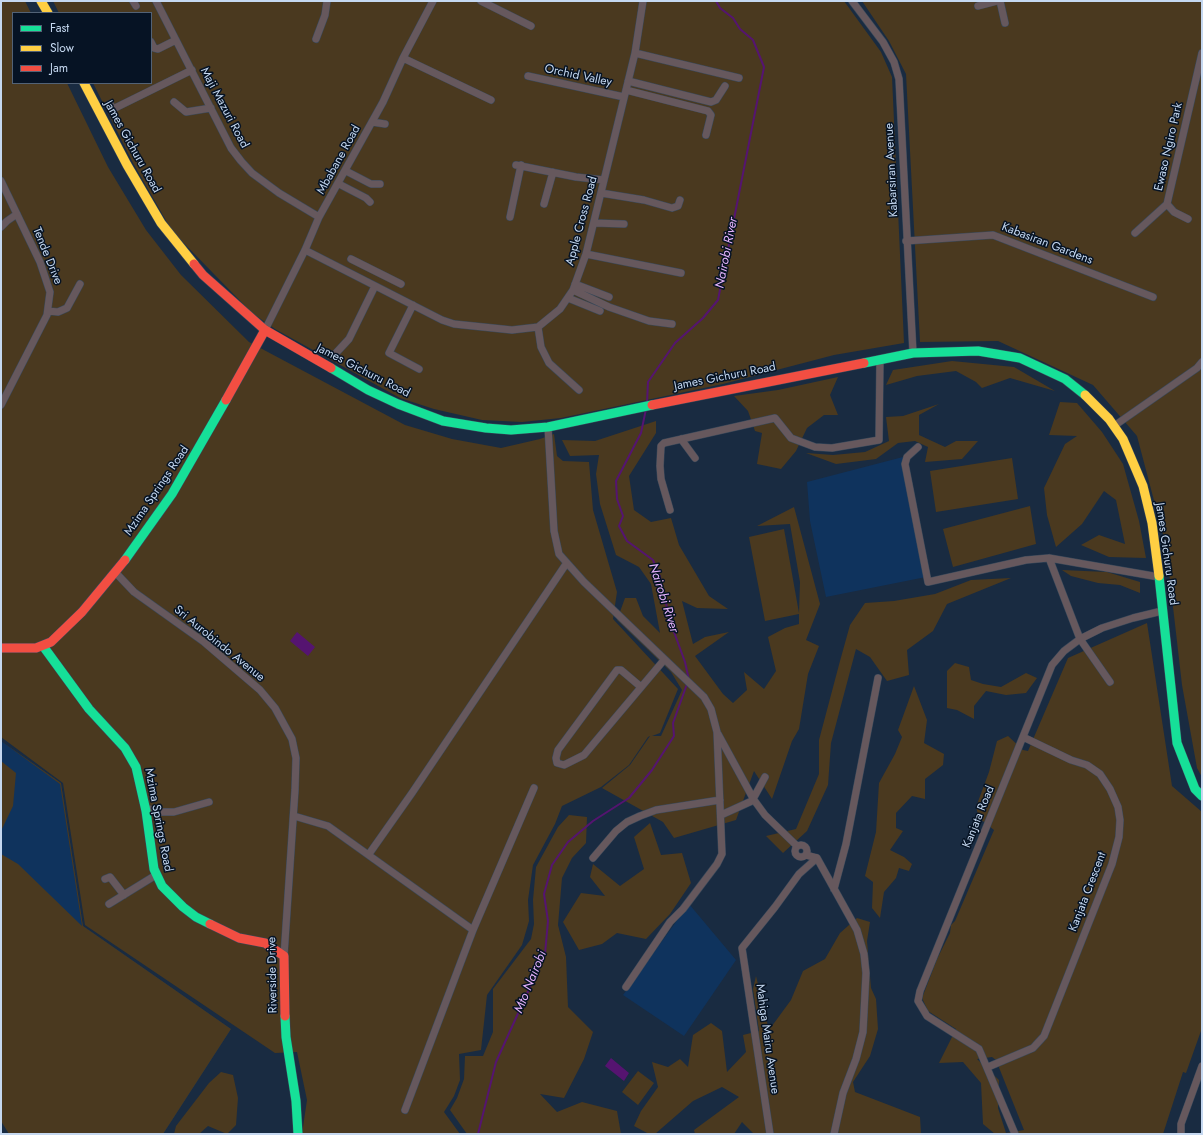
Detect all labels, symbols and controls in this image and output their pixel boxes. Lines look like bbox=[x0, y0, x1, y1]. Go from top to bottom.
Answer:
legend bbox=[12, 12, 152, 84]
text: Fast bbox=[50, 19, 69, 37]
text: Slow bbox=[50, 39, 74, 57]
text: Jam bbox=[50, 59, 68, 77]
street label: Orchid Valley bbox=[543, 62, 613, 90]
street label: Maji Mazuri Road bbox=[197, 65, 251, 151]
street label: James Gichuru Road bbox=[101, 98, 163, 196]
street label: Ewaso Ngiro Park bbox=[1152, 101, 1186, 193]
street label: Kabarsiran Avenue bbox=[882, 122, 902, 218]
street label: Mbabane Road bbox=[314, 123, 364, 197]
street label: Apple Cross Road bbox=[563, 175, 601, 267]
water label: Nairobi River bbox=[712, 216, 742, 290]
street label: Kabasiran Gardens bbox=[999, 220, 1095, 268]
street label: Tende Drive bbox=[29, 225, 65, 287]
street label: James Gichuru Road bbox=[314, 341, 412, 401]
street label: James Gichuru Road bbox=[673, 360, 777, 394]
street label: Mzima Springs Road bbox=[122, 443, 192, 539]
street label: James Gichuru Road bbox=[1152, 502, 1180, 606]
water label: Nairobi River bbox=[644, 561, 682, 635]
street label: Sri Aurobindo Avenue bbox=[171, 603, 267, 685]
street label: Mzima Springs Road bbox=[141, 767, 175, 873]
street label: Kanjata Road bbox=[960, 784, 998, 850]
street label: Kanjata Crescent bbox=[1066, 850, 1110, 934]
street label: Riverside Drive bbox=[265, 937, 281, 1013]
water label: Mto Nairobi bbox=[511, 949, 551, 1015]
street label: Mahiga Mairu Avenue bbox=[752, 983, 782, 1095]

